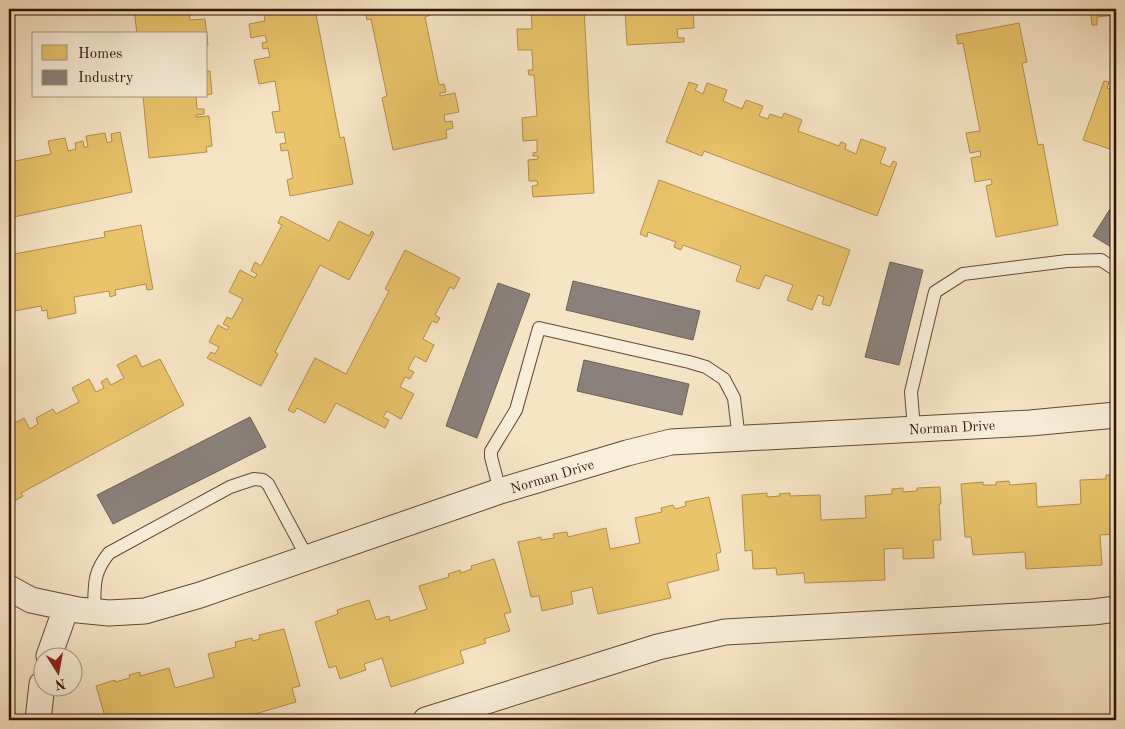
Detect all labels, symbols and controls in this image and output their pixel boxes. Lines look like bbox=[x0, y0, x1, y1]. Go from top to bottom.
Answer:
legend bbox=[32, 32, 208, 98]
text: Homes bbox=[78, 47, 123, 62]
text: Industry bbox=[78, 71, 134, 86]
street label: Norman Drive bbox=[908, 419, 996, 437]
street label: Norman Drive bbox=[509, 458, 596, 496]
north arrow bbox=[32, 646, 82, 696]
text: N bbox=[53, 676, 67, 692]

